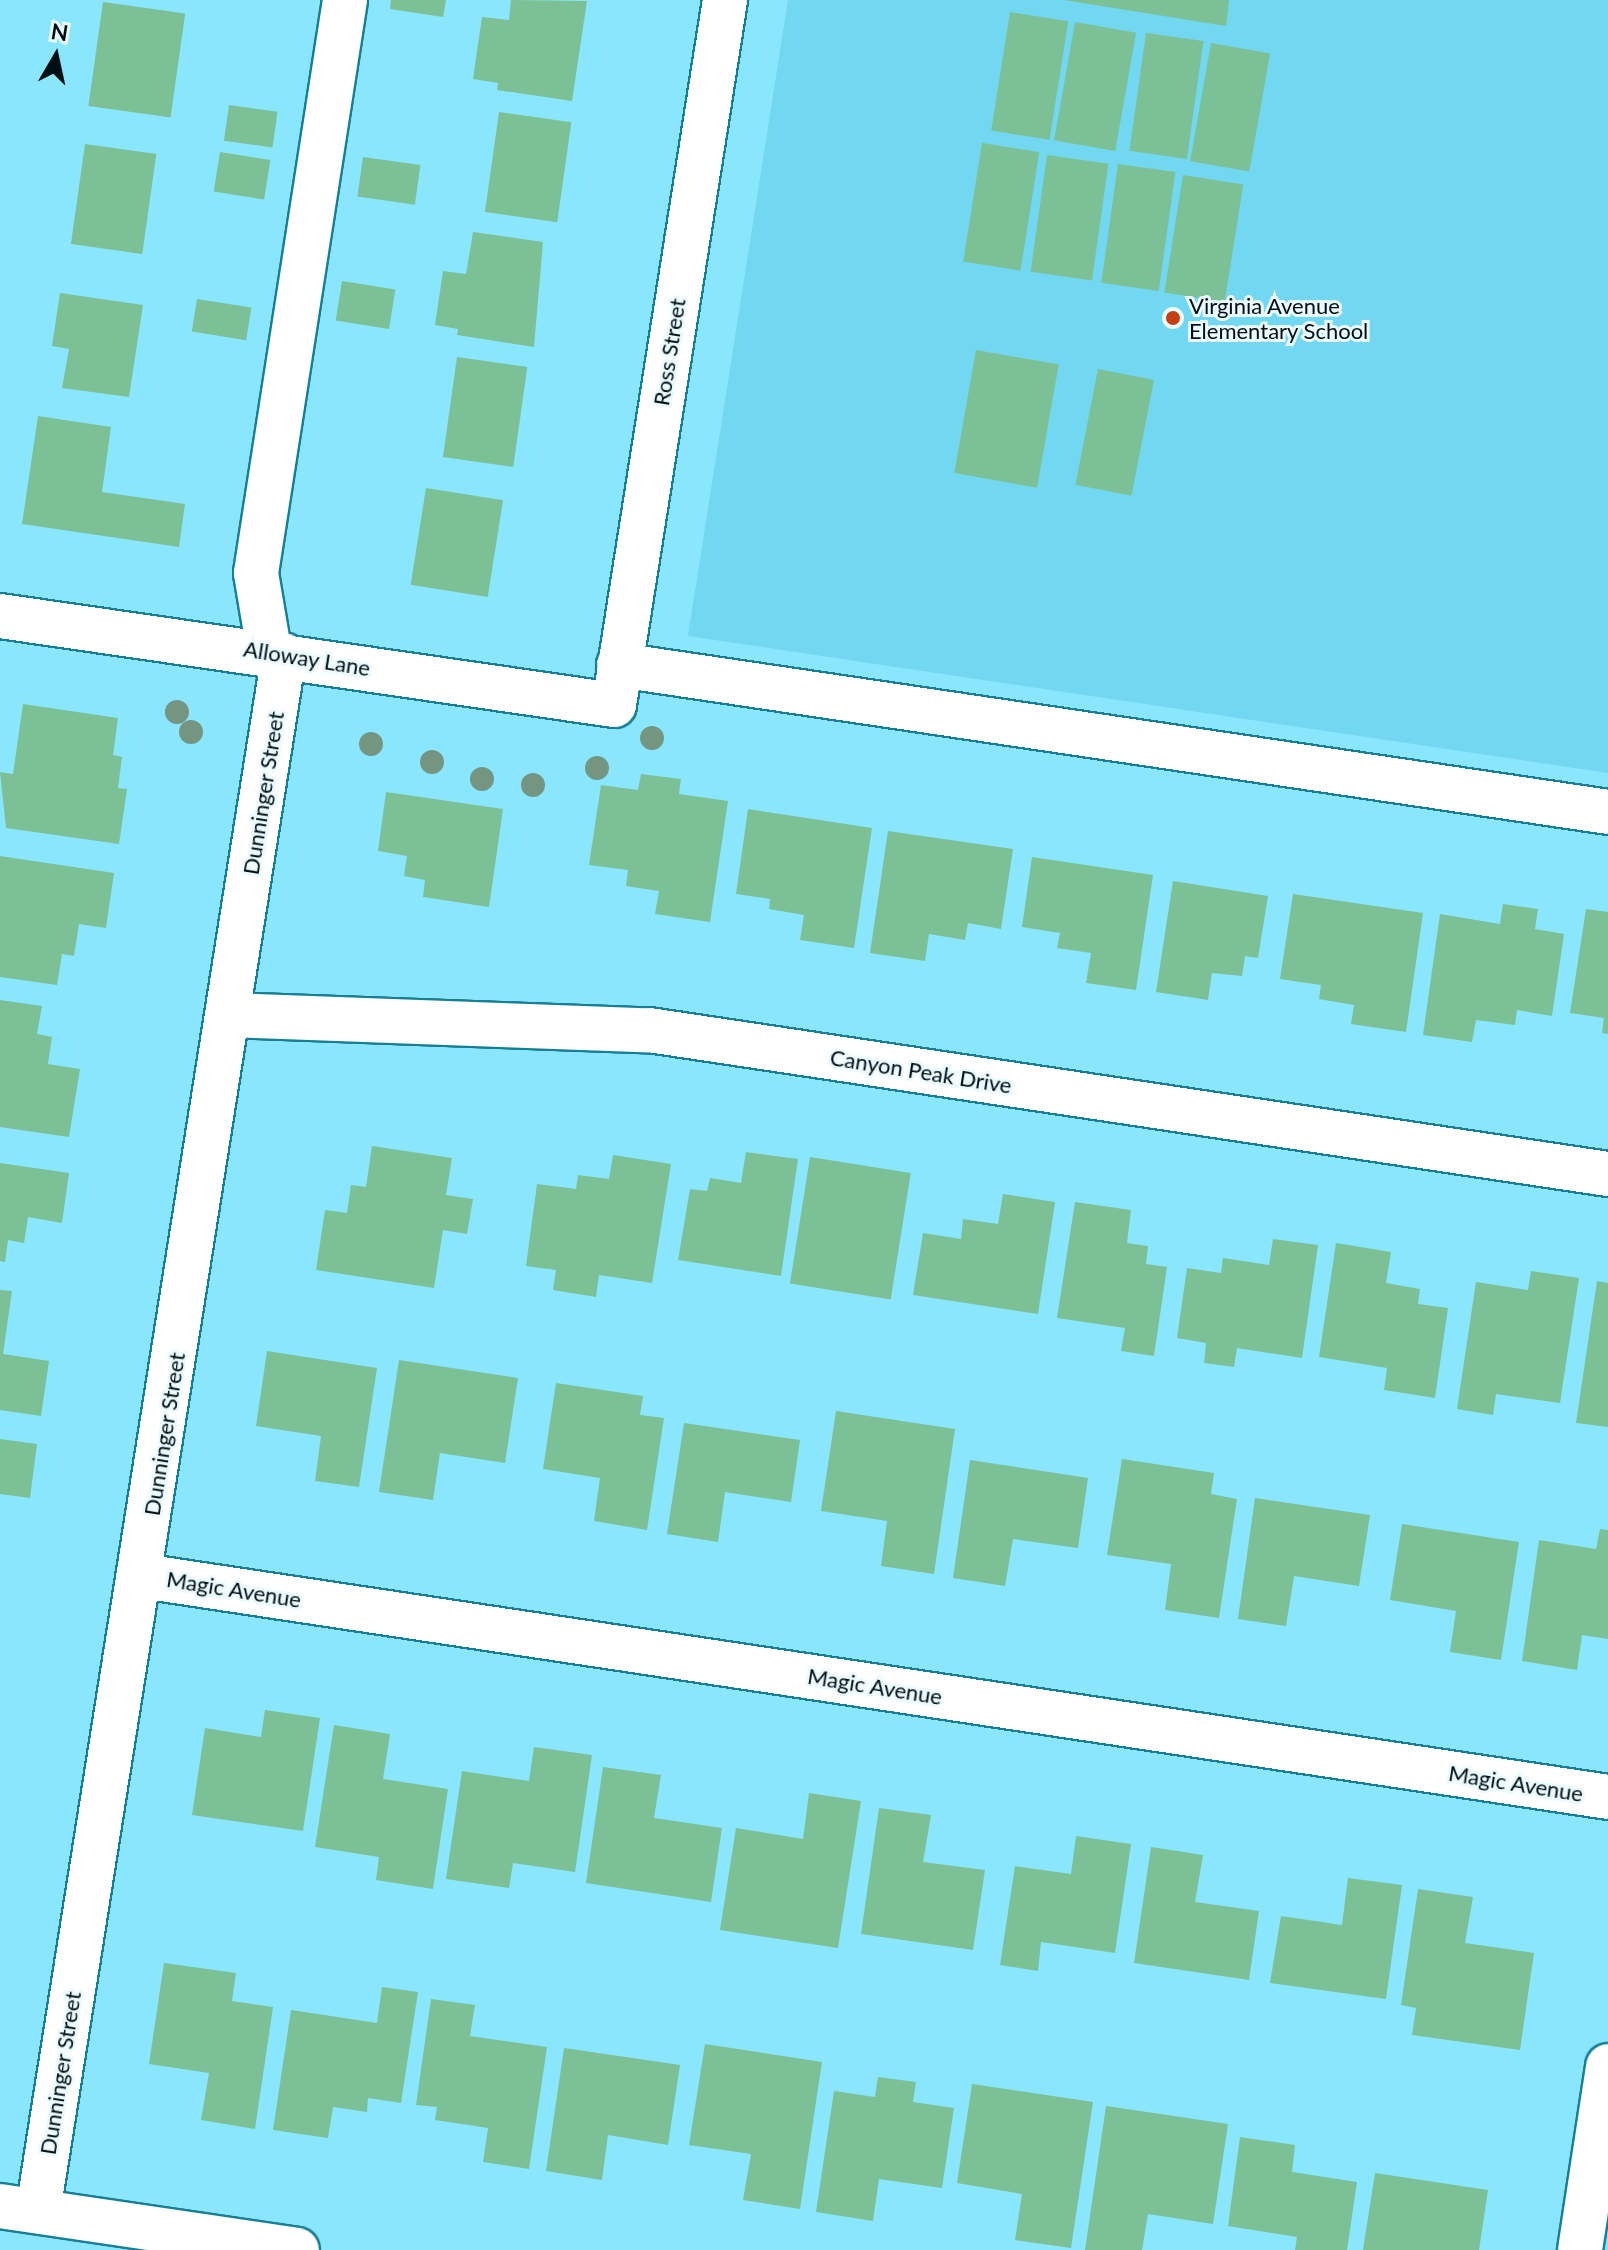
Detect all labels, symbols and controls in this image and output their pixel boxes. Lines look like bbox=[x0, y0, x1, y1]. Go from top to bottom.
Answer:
north arrow bbox=[16, 16, 96, 96]
text: N bbox=[49, 17, 70, 46]
place label: Virginia Avenue Elementary School bbox=[1189, 292, 1369, 344]
street label: Ross Street bbox=[648, 297, 690, 407]
marker: Virginia Avenue Elementary School bbox=[1164, 309, 1182, 327]
street label: Alloway Lane bbox=[241, 635, 373, 681]
street label: Dunninger Street bbox=[237, 709, 289, 877]
street label: Canyon Peak Drive bbox=[828, 1044, 1014, 1098]
street label: Dunninger Street bbox=[138, 1350, 190, 1518]
street label: Magic Avenue bbox=[164, 1565, 304, 1613]
street label: Magic Avenue bbox=[805, 1662, 945, 1710]
street label: Magic Avenue bbox=[1446, 1759, 1586, 1807]
street label: Dunninger Street bbox=[34, 1989, 86, 2157]

